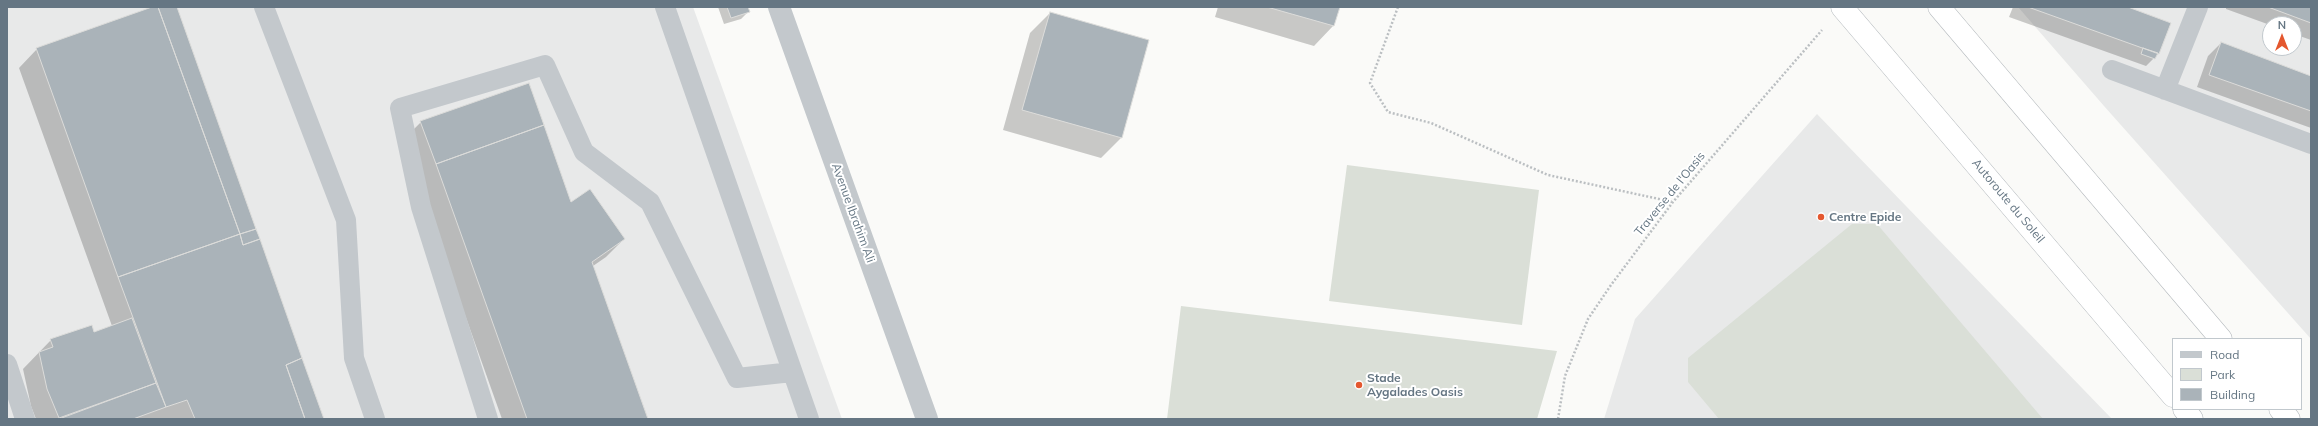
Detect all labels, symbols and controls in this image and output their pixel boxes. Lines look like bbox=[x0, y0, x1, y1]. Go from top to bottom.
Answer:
north arrow bbox=[2262, 16, 2302, 56]
text: N bbox=[2278, 18, 2286, 32]
street label: Traverse de l'Oasis bbox=[1632, 149, 1708, 239]
street label: Autoroute du Soleil bbox=[1969, 156, 2047, 246]
street label: Avenue Ibrahim Ali bbox=[828, 161, 878, 265]
place label: Centre Epide bbox=[1829, 210, 1901, 224]
marker: Centre Epide bbox=[1816, 212, 1826, 222]
legend bbox=[2172, 338, 2302, 410]
text: Road bbox=[2210, 347, 2239, 362]
text: Park bbox=[2210, 367, 2235, 382]
place label: Stade Aygalades Oasis bbox=[1367, 371, 1463, 399]
marker: Stade Aygalades Oasis bbox=[1354, 380, 1364, 390]
text: Building bbox=[2210, 387, 2255, 402]

